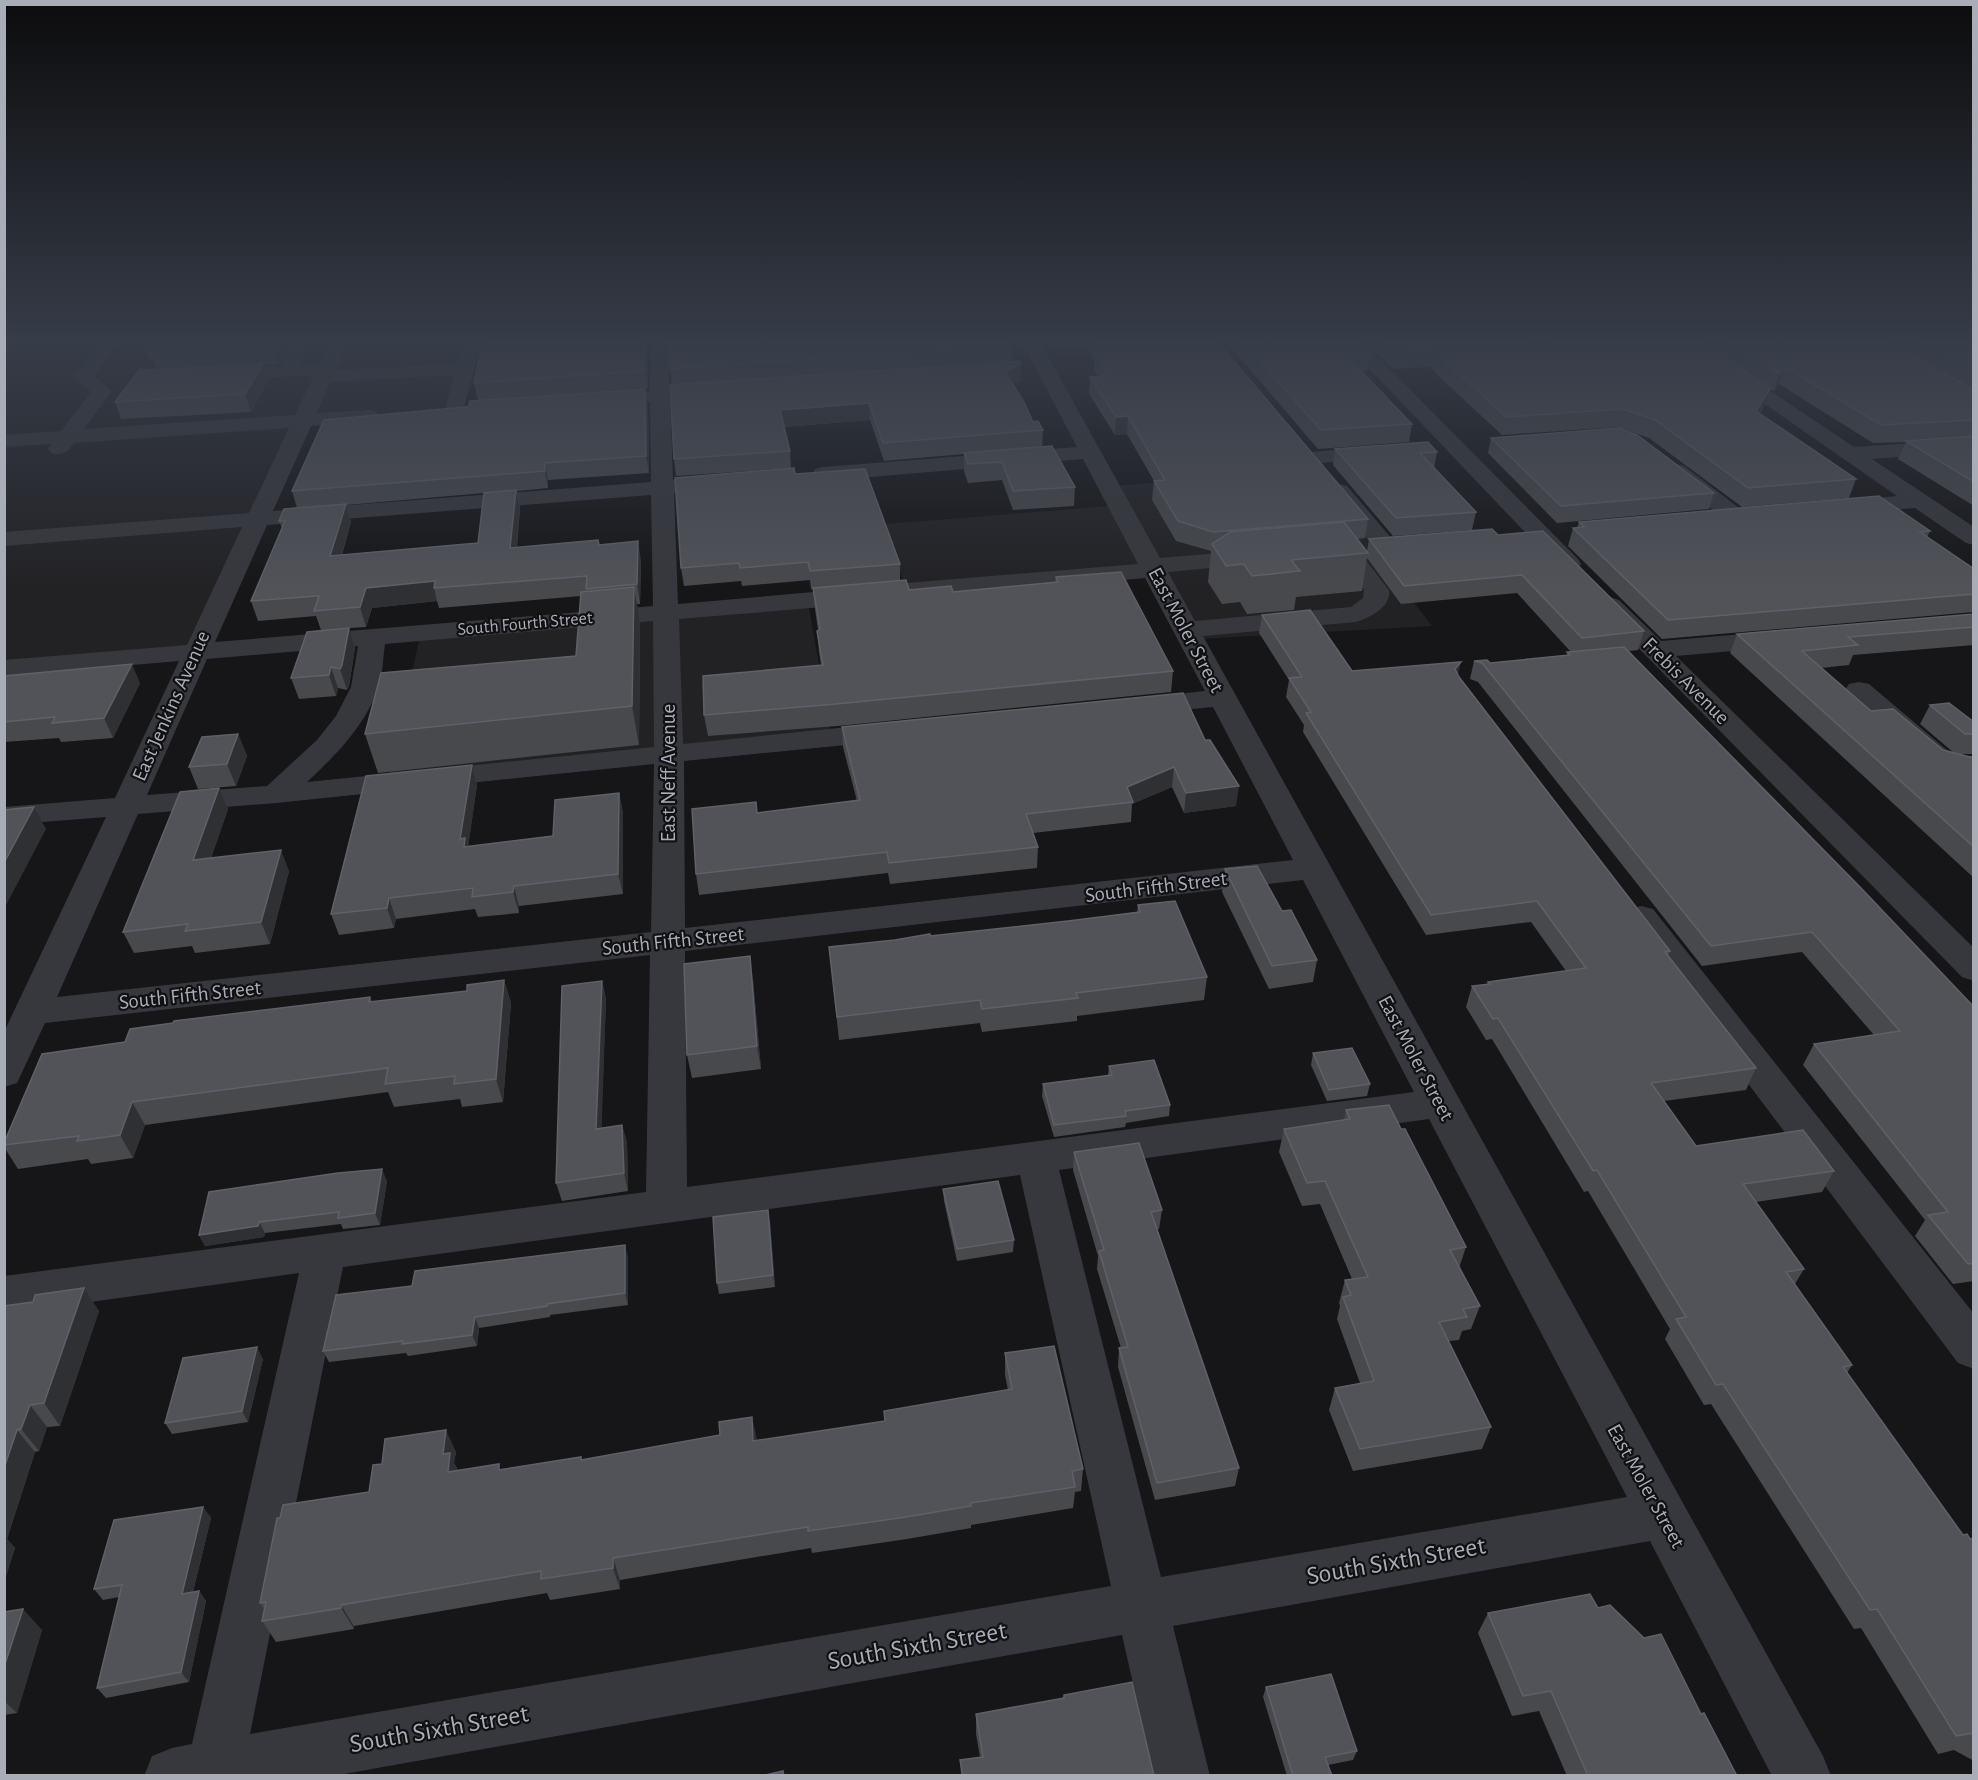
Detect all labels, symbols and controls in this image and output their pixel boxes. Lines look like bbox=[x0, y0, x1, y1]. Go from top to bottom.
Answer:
street label: East Moler Street bbox=[1144, 564, 1228, 696]
street label: South Fourth Street bbox=[457, 609, 594, 639]
street label: East Jenkins Avenue bbox=[128, 628, 214, 784]
street label: Frebis Avenue bbox=[1639, 634, 1733, 728]
street label: East Neff Avenue bbox=[658, 704, 679, 842]
street label: South Fifth Street bbox=[1084, 868, 1228, 906]
street label: South Fifth Street bbox=[601, 923, 745, 959]
street label: South Fifth Street bbox=[118, 977, 262, 1013]
street label: East Moler Street bbox=[1374, 992, 1458, 1124]
street label: East Moler Street bbox=[1603, 1420, 1689, 1552]
street label: South Sixth Street bbox=[1305, 1532, 1487, 1590]
street label: South Sixth Street bbox=[826, 1617, 1008, 1675]
street label: South Sixth Street bbox=[348, 1700, 530, 1758]

